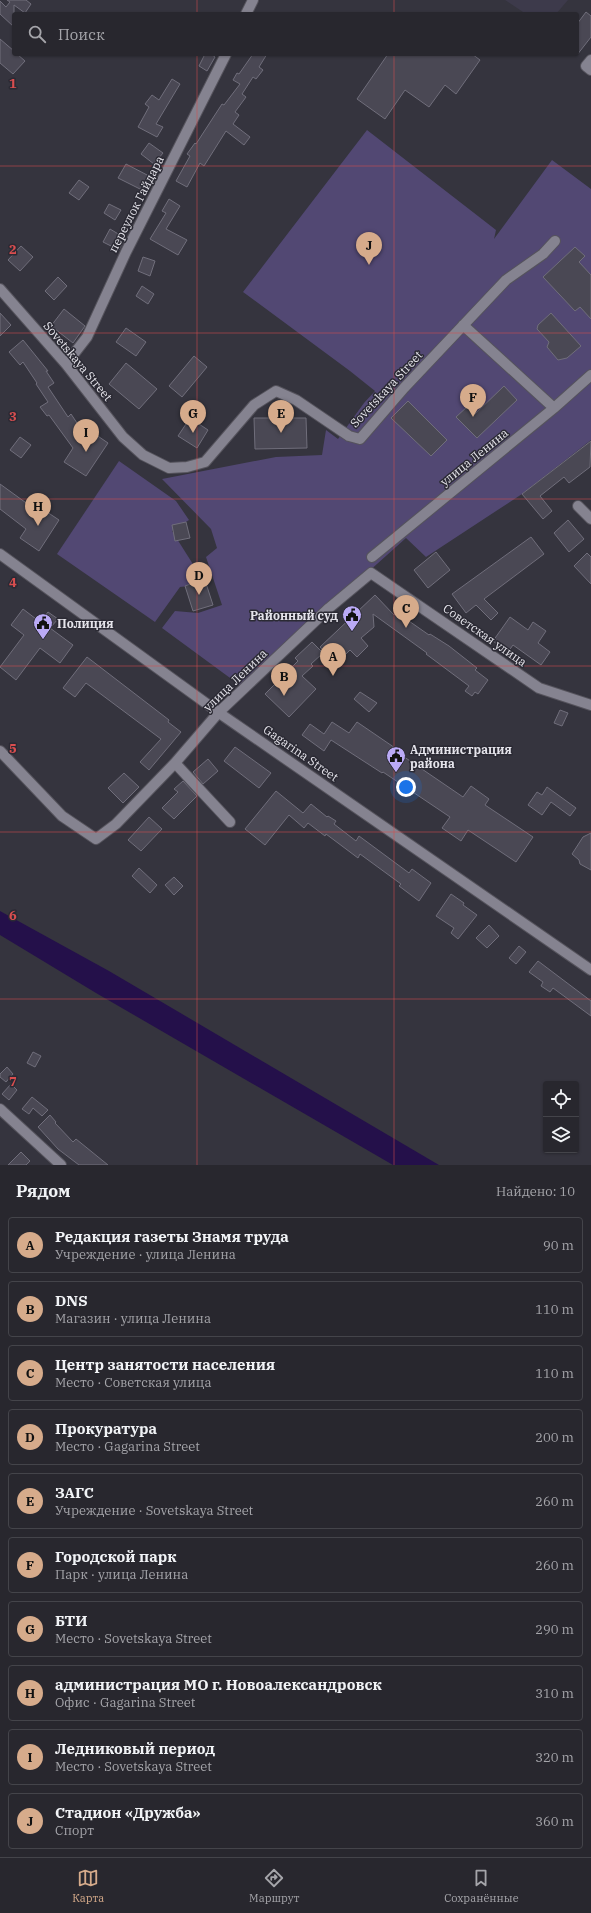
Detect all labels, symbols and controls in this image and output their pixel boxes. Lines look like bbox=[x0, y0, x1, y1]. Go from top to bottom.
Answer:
search box bbox=[12, 12, 579, 56]
icon: search bbox=[26, 23, 48, 45]
text: Поиск bbox=[58, 25, 105, 44]
text: 1 bbox=[9, 75, 17, 92]
street label: переулок Гайдара bbox=[105, 153, 167, 255]
pin: J bbox=[356, 232, 382, 265]
text: 2 bbox=[9, 241, 17, 258]
street label: Sovetskaya Street bbox=[40, 318, 116, 404]
street label: Sovetskaya Street bbox=[347, 348, 425, 430]
pin: F bbox=[460, 384, 486, 417]
pin: G bbox=[180, 400, 206, 433]
pin: E bbox=[268, 400, 294, 433]
text: 3 bbox=[9, 408, 17, 425]
pin: I bbox=[73, 419, 99, 452]
street label: улица Ленина bbox=[437, 425, 511, 489]
pin: H bbox=[25, 493, 51, 526]
pin: D bbox=[186, 562, 212, 595]
text: 4 bbox=[9, 574, 17, 591]
pin: C bbox=[393, 595, 419, 628]
street label: Советская улица bbox=[440, 600, 530, 670]
public building icon: Районный суд bbox=[341, 604, 363, 632]
place label: Районный суд bbox=[250, 608, 338, 623]
public building icon: Полиция bbox=[32, 612, 54, 640]
place label: Полиция bbox=[57, 616, 114, 631]
pin: A bbox=[320, 643, 346, 676]
street label: улица Ленина bbox=[200, 645, 270, 714]
pin: B bbox=[271, 663, 297, 696]
street label: Gagarina Street bbox=[261, 722, 341, 784]
text: 5 bbox=[9, 740, 17, 757]
place label: Администрация района bbox=[410, 742, 512, 771]
public building icon: Администрация района bbox=[385, 745, 407, 773]
your location bbox=[396, 777, 416, 797]
text: 6 bbox=[9, 907, 17, 924]
text: 7 bbox=[9, 1073, 17, 1090]
map controls bbox=[543, 1081, 579, 1153]
button: locate bbox=[543, 1081, 579, 1117]
button: layers bbox=[543, 1117, 579, 1153]
text: Рядом bbox=[16, 1180, 71, 1202]
text: Найдено: 10 bbox=[496, 1183, 575, 1200]
text: Редакция газеты Знамя труда bbox=[55, 1227, 289, 1246]
text: A bbox=[25, 1237, 35, 1254]
text: 90 m bbox=[543, 1237, 574, 1254]
text: Учреждение · улица Ленина bbox=[55, 1246, 236, 1263]
text: DNS bbox=[55, 1291, 88, 1310]
text: B bbox=[25, 1301, 35, 1318]
text: 110 m bbox=[535, 1301, 574, 1318]
text: Магазин · улица Ленина bbox=[55, 1310, 211, 1327]
text: Центр занятости населения bbox=[55, 1355, 275, 1374]
text: C bbox=[26, 1365, 34, 1382]
text: 110 m bbox=[535, 1365, 574, 1382]
text: Место · Советская улица bbox=[55, 1374, 212, 1391]
text: Прокуратура bbox=[55, 1419, 157, 1438]
text: D bbox=[25, 1429, 35, 1446]
text: 200 m bbox=[535, 1429, 574, 1446]
text: Место · Gagarina Street bbox=[55, 1438, 200, 1455]
text: ЗАГС bbox=[55, 1483, 94, 1502]
text: E bbox=[26, 1493, 34, 1510]
text: 260 m bbox=[535, 1493, 574, 1510]
text: Учреждение · Sovetskaya Street bbox=[55, 1502, 253, 1519]
text: Городской парк bbox=[55, 1547, 176, 1566]
text: F bbox=[26, 1557, 34, 1574]
text: 260 m bbox=[535, 1557, 574, 1574]
text: Парк · улица Ленина bbox=[55, 1566, 188, 1583]
text: БТИ bbox=[55, 1611, 87, 1630]
text: G bbox=[25, 1621, 35, 1638]
text: 290 m bbox=[535, 1621, 574, 1638]
text: Место · Sovetskaya Street bbox=[55, 1630, 212, 1647]
text: администрация МО г. Новоалександровск bbox=[55, 1675, 382, 1694]
text: H bbox=[25, 1685, 35, 1702]
text: 310 m bbox=[535, 1685, 574, 1702]
text: Офис · Gagarina Street bbox=[55, 1694, 195, 1711]
text: Ледниковый период bbox=[55, 1739, 215, 1758]
text: I bbox=[28, 1749, 33, 1766]
text: 320 m bbox=[535, 1749, 574, 1766]
text: Место · Sovetskaya Street bbox=[55, 1758, 212, 1775]
text: Стадион «Дружба» bbox=[55, 1803, 201, 1822]
text: J bbox=[27, 1813, 33, 1830]
text: 360 m bbox=[535, 1813, 574, 1830]
text: Спорт bbox=[55, 1822, 94, 1839]
tab: Карта bbox=[72, 1867, 104, 1905]
tab: Маршрут bbox=[249, 1867, 299, 1905]
tab: Сохранённые bbox=[444, 1867, 519, 1905]

